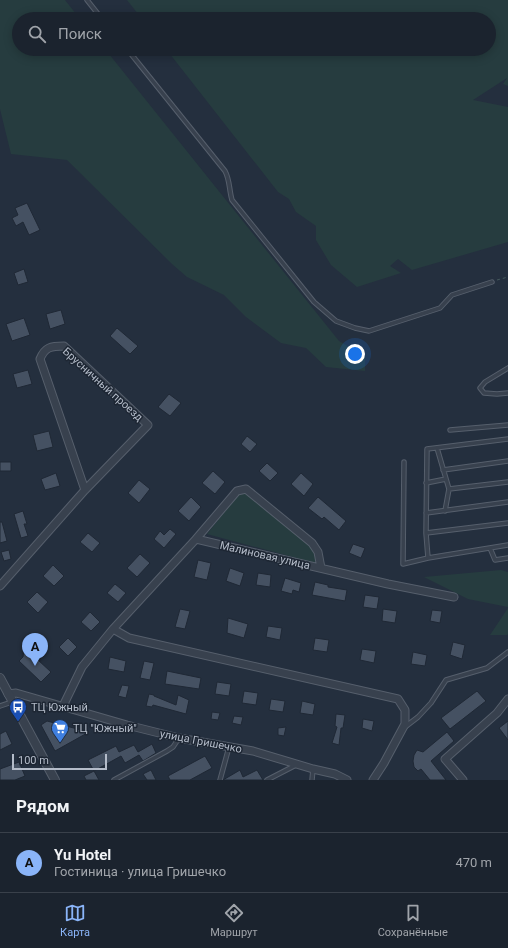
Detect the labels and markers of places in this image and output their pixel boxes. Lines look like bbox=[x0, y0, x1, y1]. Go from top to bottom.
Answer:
pin: A bbox=[22, 633, 48, 666]
bus stop icon: ТЦ Южный bbox=[8, 697, 28, 722]
place label: ТЦ Южный bbox=[31, 701, 88, 714]
supermarket icon: ТЦ "Южный" bbox=[50, 718, 70, 743]
place label: ТЦ "Южный" bbox=[73, 722, 137, 735]

